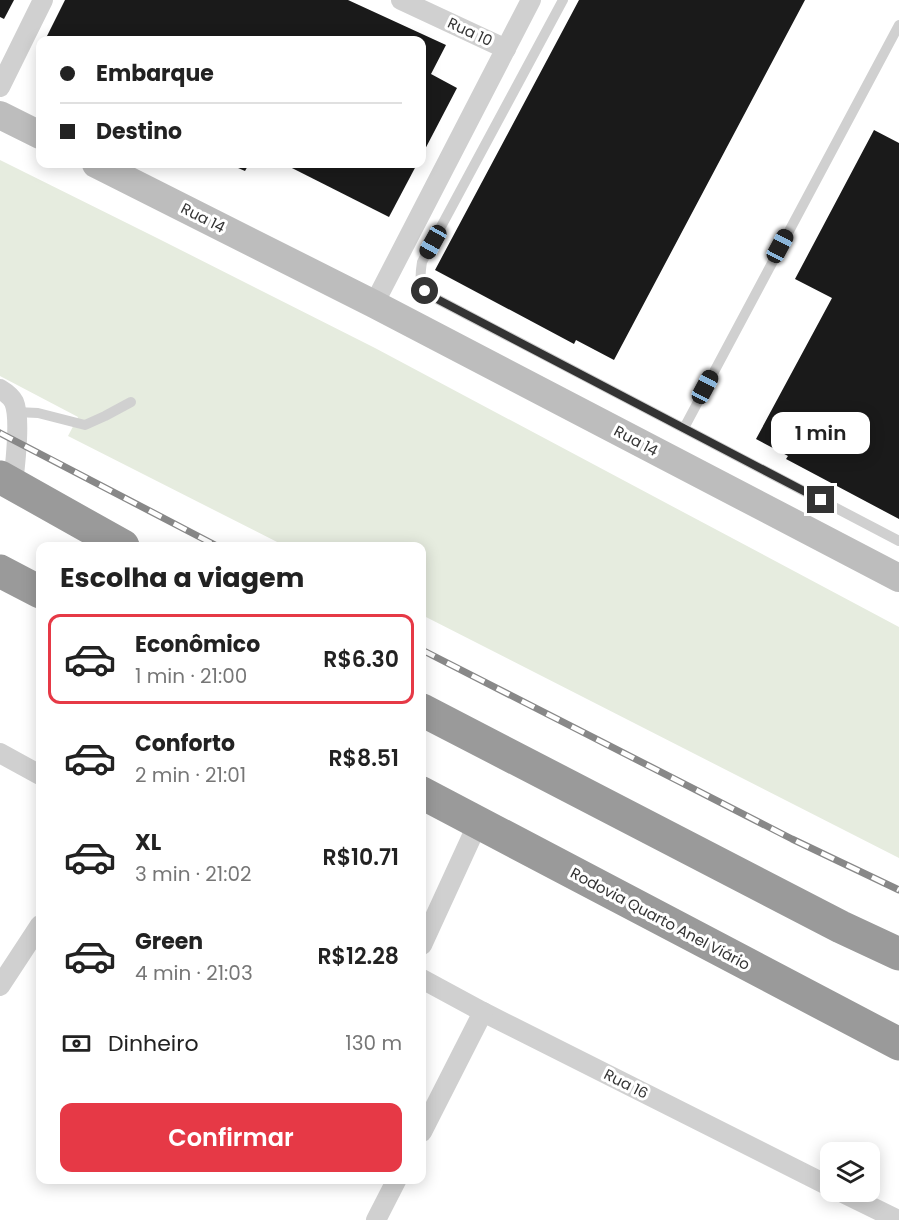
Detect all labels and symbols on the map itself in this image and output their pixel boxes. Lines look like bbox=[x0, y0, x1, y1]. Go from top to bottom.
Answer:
street label: Rua 10 bbox=[444, 12, 496, 51]
street label: Rua 14 bbox=[177, 198, 229, 238]
car bbox=[416, 222, 450, 262]
car bbox=[764, 226, 796, 266]
route start bbox=[411, 277, 438, 304]
car bbox=[689, 367, 721, 407]
callout: 1 min bbox=[772, 413, 870, 455]
street label: Rua 14 bbox=[611, 420, 662, 461]
route end bbox=[807, 486, 834, 513]
street label: Rodovia Quarto Anel Viário bbox=[567, 862, 754, 975]
street label: Rua 16 bbox=[600, 1063, 652, 1104]

